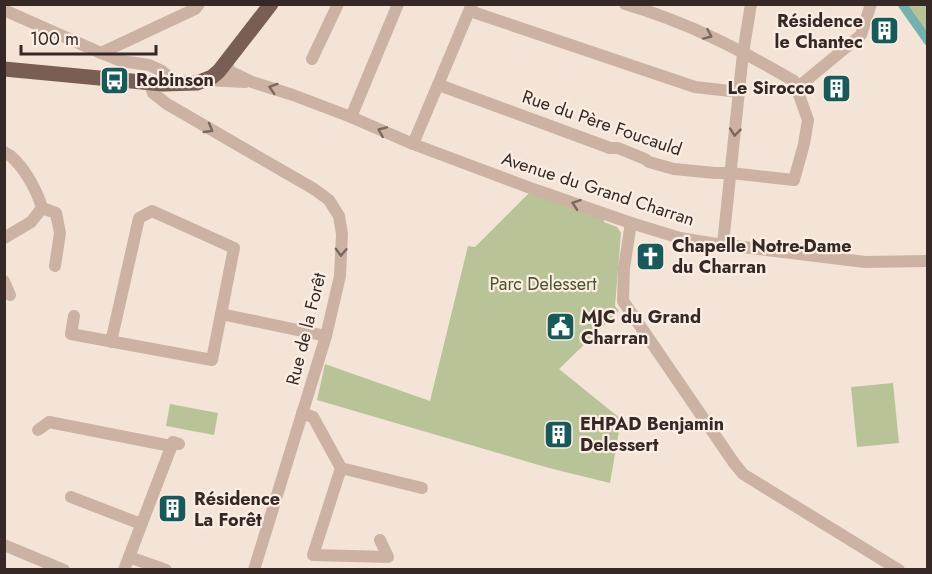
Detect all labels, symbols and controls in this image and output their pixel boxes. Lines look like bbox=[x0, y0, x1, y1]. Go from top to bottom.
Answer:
place label: Résidence le Chantec bbox=[775, 8, 863, 55]
building icon: Résidence le Chantec bbox=[868, 15, 900, 47]
scale bar bbox=[21, 18, 156, 56]
text: 100 m bbox=[30, 26, 79, 52]
one-way arrow bbox=[702, 28, 713, 40]
bus stop icon: Robinson bbox=[99, 64, 131, 96]
place label: Robinson bbox=[136, 67, 214, 93]
building icon: Le Sirocco bbox=[820, 72, 852, 104]
place label: Le Sirocco bbox=[727, 75, 815, 101]
one-way arrow bbox=[268, 83, 279, 96]
street label: Rue du Père Foucauld bbox=[519, 83, 685, 163]
one-way arrow bbox=[203, 121, 213, 133]
one-way arrow bbox=[377, 126, 388, 138]
one-way arrow bbox=[729, 127, 742, 136]
street label: Avenue du Grand Charran bbox=[498, 146, 698, 232]
one-way arrow bbox=[571, 199, 582, 212]
place label: Chapelle Notre-Dame du Charran bbox=[672, 233, 851, 280]
church icon: Chapelle Notre-Dame du Charran bbox=[635, 240, 667, 272]
one-way arrow bbox=[335, 247, 347, 256]
street label: Rue de la Forêt bbox=[279, 269, 333, 388]
park label: Parc Delessert bbox=[489, 271, 597, 297]
place label: MJC du Grand Charran bbox=[581, 304, 701, 351]
public building icon: MJC du Grand Charran bbox=[544, 311, 576, 343]
place label: EHPAD Benjamin Delessert bbox=[580, 411, 724, 458]
building icon: EHPAD Benjamin Delessert bbox=[543, 418, 575, 450]
place label: Résidence La Forêt bbox=[194, 486, 280, 533]
building icon: Résidence La Forêt bbox=[157, 493, 189, 525]

